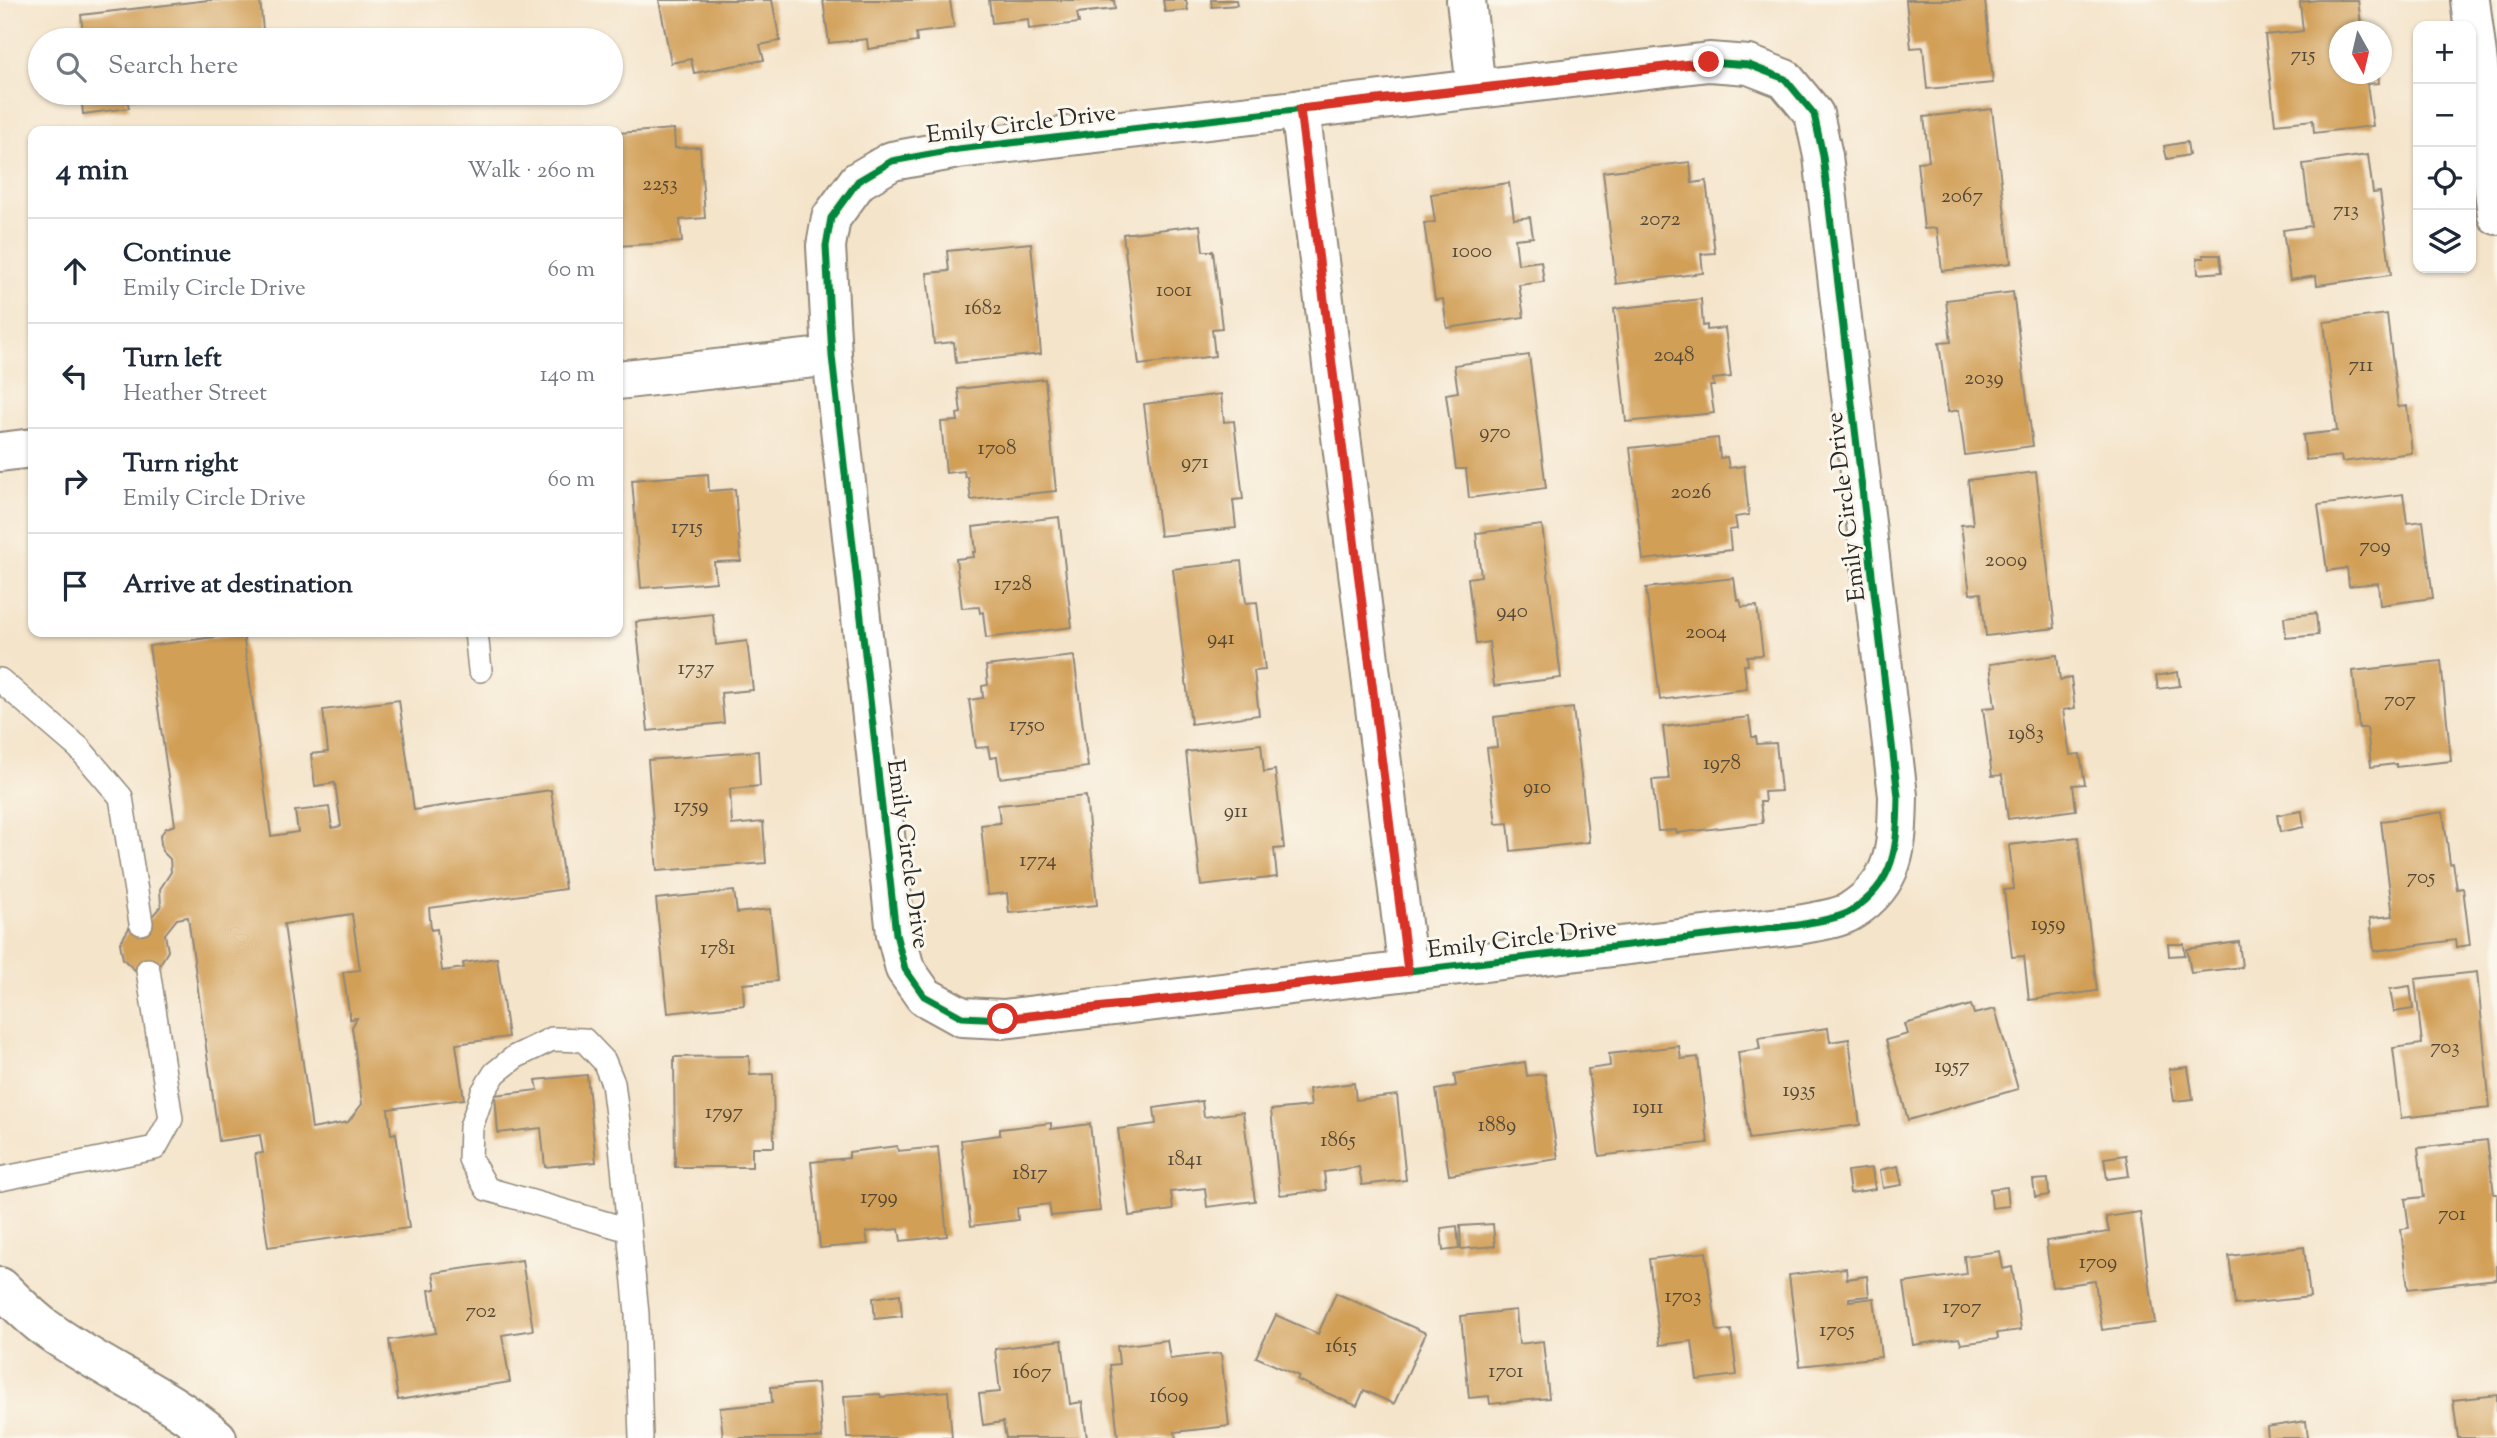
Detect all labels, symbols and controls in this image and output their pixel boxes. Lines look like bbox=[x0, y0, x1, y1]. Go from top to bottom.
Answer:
north arrow bbox=[2329, 21, 2392, 84]
map controls bbox=[2413, 21, 2476, 273]
button: + bbox=[2413, 21, 2476, 84]
search box bbox=[28, 28, 623, 105]
house number: 715 bbox=[2291, 41, 2315, 71]
route end bbox=[1693, 46, 1724, 77]
icon: search bbox=[52, 48, 90, 86]
text: Search here bbox=[108, 48, 238, 85]
button: − bbox=[2413, 84, 2476, 147]
street label: Emily Circle Drive bbox=[925, 96, 1118, 153]
button: locate bbox=[2413, 147, 2476, 210]
text: 4 min bbox=[56, 150, 129, 193]
text: Walk · 260 m bbox=[467, 155, 595, 188]
house number: 2253 bbox=[642, 170, 678, 200]
house number: 2067 bbox=[1941, 182, 1983, 212]
house number: 713 bbox=[2333, 196, 2359, 226]
house number: 2072 bbox=[1639, 205, 1681, 235]
button: layers bbox=[2413, 210, 2476, 273]
text: Continue bbox=[123, 236, 231, 273]
house number: 1000 bbox=[1452, 237, 1492, 267]
icon: ahead bbox=[56, 252, 94, 290]
text: 60 m bbox=[547, 254, 595, 287]
text: Emily Circle Drive bbox=[123, 273, 306, 306]
house number: 1001 bbox=[1156, 276, 1192, 306]
house number: 1682 bbox=[964, 294, 1002, 324]
text: Turn left bbox=[123, 341, 222, 378]
house number: 2048 bbox=[1654, 341, 1695, 371]
house number: 711 bbox=[2349, 351, 2373, 381]
icon: left bbox=[56, 357, 94, 395]
text: 140 m bbox=[540, 359, 595, 392]
house number: 2039 bbox=[1964, 364, 2004, 394]
text: Heather Street bbox=[123, 378, 267, 411]
street label: Emily Circle Drive bbox=[1818, 410, 1875, 603]
house number: 970 bbox=[1479, 418, 1511, 448]
house number: 1708 bbox=[978, 434, 1016, 464]
text: Turn right bbox=[123, 446, 238, 483]
house number: 971 bbox=[1181, 448, 1209, 478]
icon: right bbox=[56, 462, 94, 500]
text: 60 m bbox=[547, 464, 595, 497]
house number: 2026 bbox=[1671, 478, 1712, 508]
text: Emily Circle Drive bbox=[123, 483, 306, 516]
house number: 1715 bbox=[671, 513, 703, 543]
house number: 709 bbox=[2359, 532, 2391, 562]
house number: 2009 bbox=[1985, 546, 2027, 576]
icon: arrive bbox=[56, 567, 94, 605]
text: Arrive at destination bbox=[123, 567, 353, 604]
house number: 1728 bbox=[994, 570, 1032, 600]
house number: 940 bbox=[1496, 597, 1528, 627]
house number: 2004 bbox=[1685, 618, 1727, 648]
house number: 941 bbox=[1207, 624, 1235, 654]
house number: 1737 bbox=[678, 654, 715, 684]
house number: 707 bbox=[2384, 686, 2416, 716]
house number: 1750 bbox=[1009, 711, 1045, 741]
house number: 1983 bbox=[2008, 719, 2044, 749]
house number: 1978 bbox=[1703, 749, 1741, 779]
street label: Emily Circle Drive bbox=[877, 758, 937, 951]
house number: 910 bbox=[1523, 773, 1551, 803]
house number: 1759 bbox=[673, 792, 709, 822]
house number: 911 bbox=[1224, 797, 1248, 827]
house number: 1774 bbox=[1019, 846, 1057, 876]
house number: 705 bbox=[2407, 863, 2435, 893]
house number: 1959 bbox=[2031, 910, 2065, 940]
street label: Emily Circle Drive bbox=[1426, 911, 1619, 968]
house number: 1781 bbox=[700, 934, 736, 964]
route start bbox=[987, 1003, 1018, 1034]
house number: 703 bbox=[2430, 1033, 2460, 1063]
house number: 1957 bbox=[1934, 1052, 1970, 1082]
house number: 1935 bbox=[1783, 1076, 1815, 1106]
house number: 1911 bbox=[1632, 1093, 1664, 1123]
house number: 1797 bbox=[705, 1098, 743, 1128]
house number: 1889 bbox=[1478, 1111, 1516, 1141]
house number: 1865 bbox=[1320, 1126, 1356, 1156]
house number: 1841 bbox=[1167, 1145, 1203, 1175]
house number: 1817 bbox=[1012, 1159, 1048, 1189]
house number: 1799 bbox=[860, 1183, 898, 1213]
house number: 701 bbox=[2438, 1200, 2466, 1230]
house number: 1709 bbox=[2079, 1248, 2117, 1278]
house number: 1703 bbox=[1665, 1282, 1701, 1312]
house number: 1707 bbox=[1943, 1293, 1982, 1323]
house number: 702 bbox=[466, 1297, 497, 1327]
house number: 1705 bbox=[1819, 1316, 1855, 1346]
house number: 1615 bbox=[1325, 1332, 1357, 1362]
house number: 1701 bbox=[1488, 1357, 1524, 1387]
house number: 1607 bbox=[1012, 1358, 1052, 1388]
house number: 1609 bbox=[1150, 1382, 1188, 1412]

